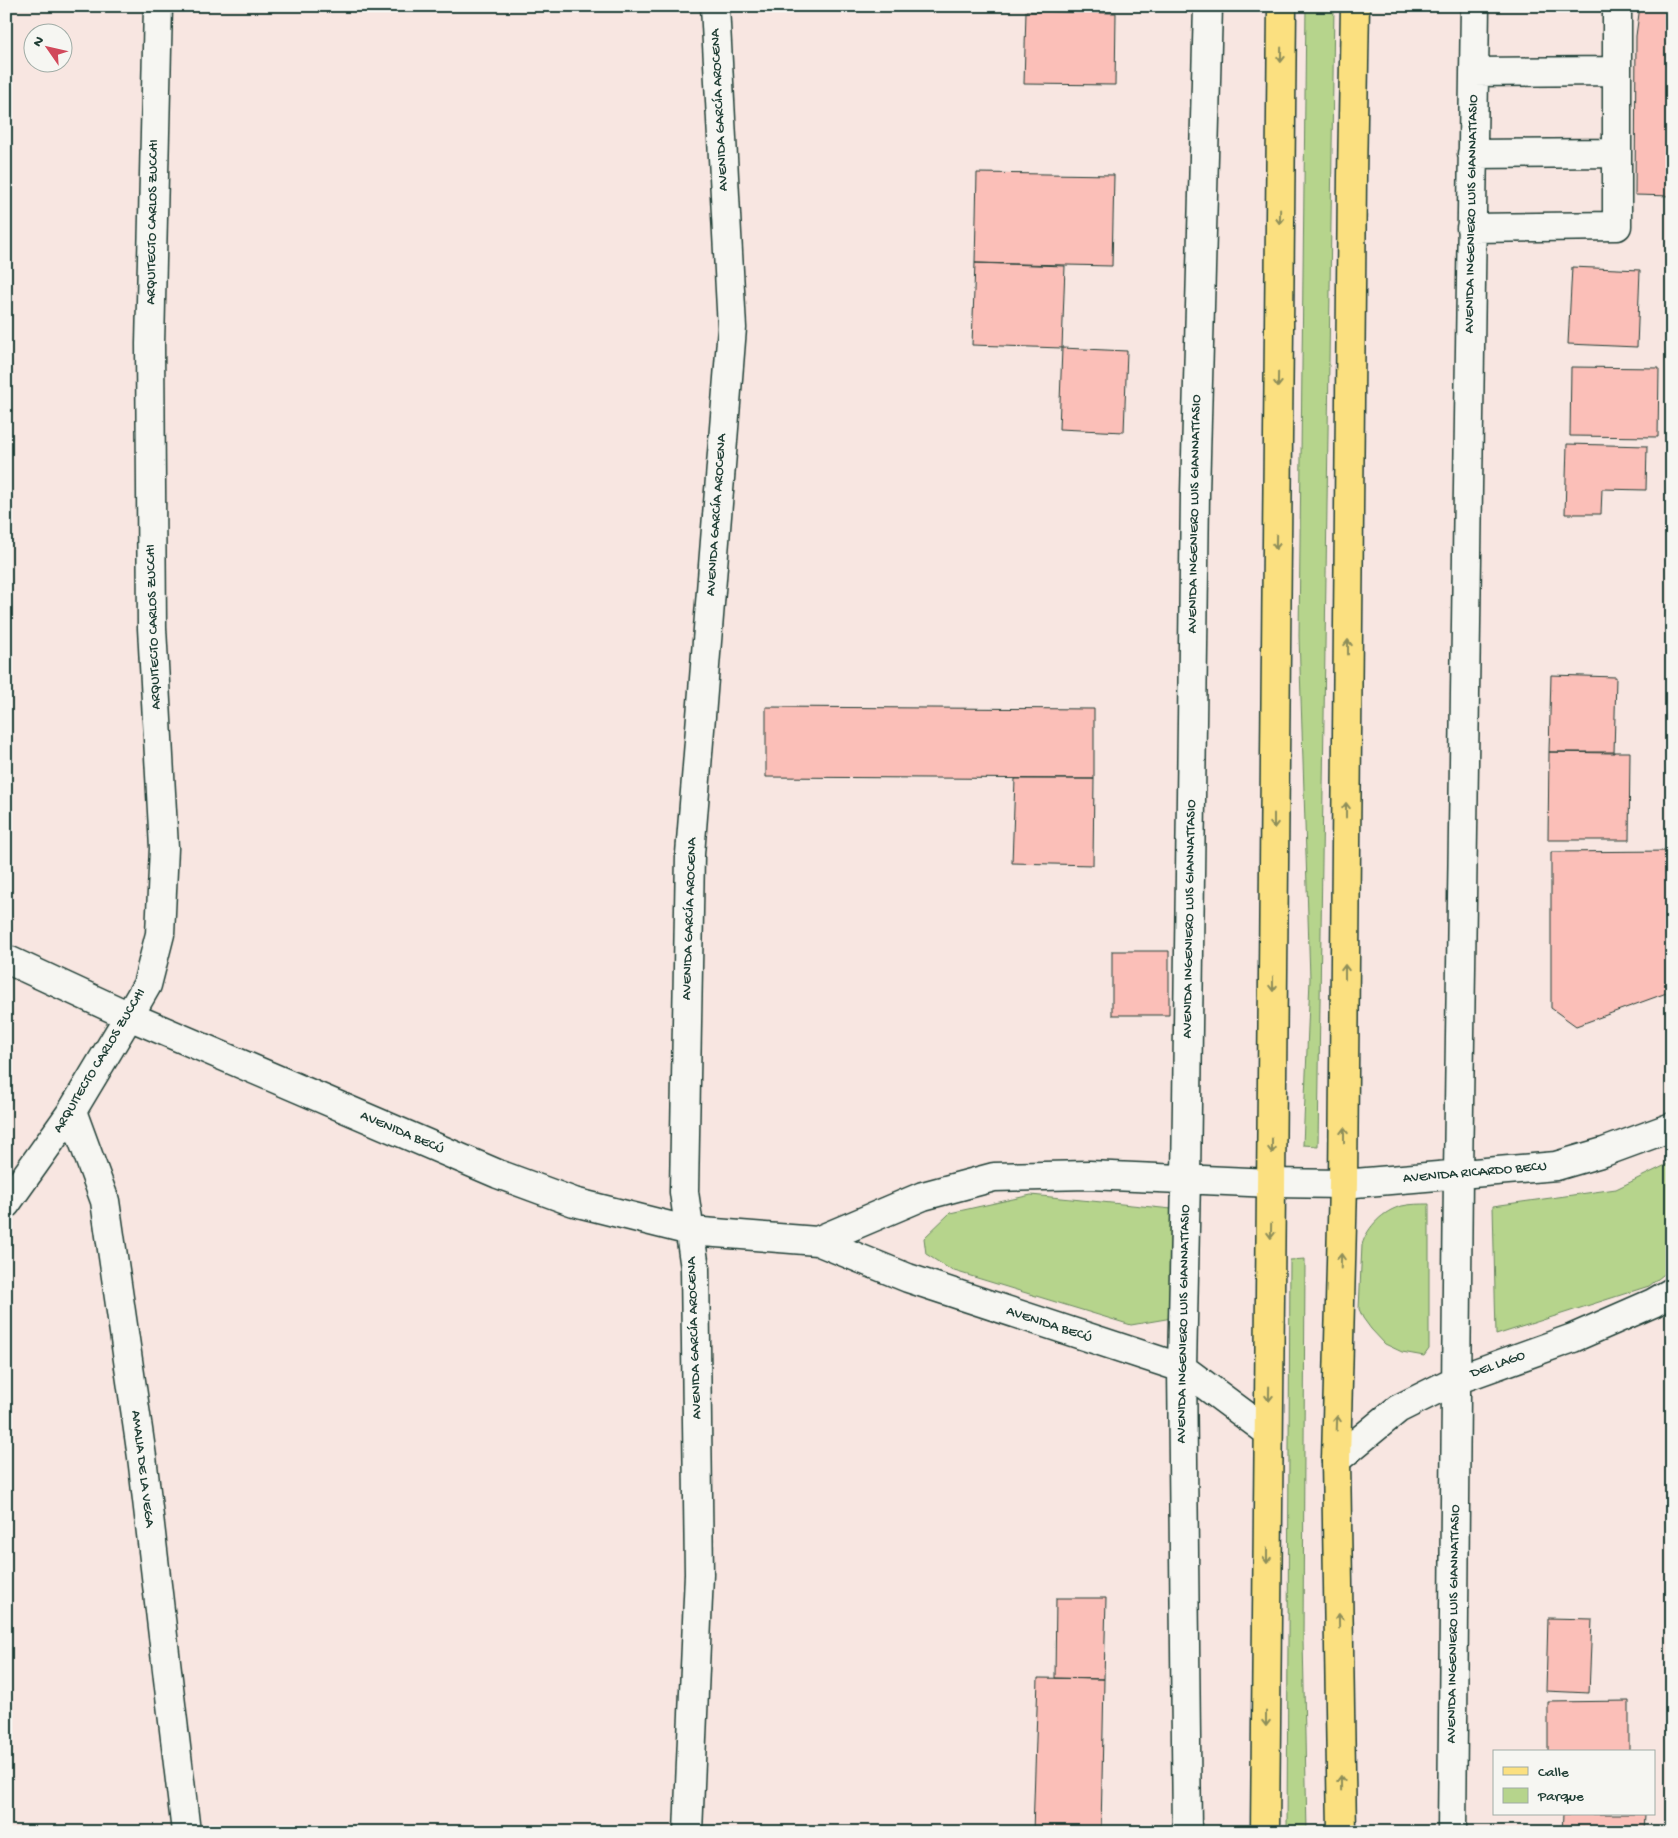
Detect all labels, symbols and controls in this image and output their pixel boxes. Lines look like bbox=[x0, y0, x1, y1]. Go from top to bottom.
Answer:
north arrow bbox=[22, 22, 72, 72]
street label: AVENIDA GARCÍA AROCENA bbox=[707, 28, 733, 192]
text: N bbox=[30, 34, 49, 51]
one-way arrow bbox=[1276, 46, 1286, 63]
street label: AVENIDA INGENIERO LUIS GIANNATTASIO bbox=[1461, 94, 1483, 334]
street label: ARQUITECTO CARLOS ZUCCHI bbox=[143, 139, 163, 305]
one-way arrow bbox=[1275, 209, 1285, 225]
one-way arrow bbox=[1273, 372, 1283, 388]
street label: AVENIDA INGENIERO LUIS GIANNATTASIO bbox=[1184, 394, 1206, 634]
street label: AVENIDA GARCÍA AROCENA bbox=[703, 433, 731, 597]
one-way arrow bbox=[1271, 534, 1281, 550]
street label: ARQUITECTO CARLOS ZUCCHI bbox=[143, 544, 165, 710]
one-way arrow bbox=[1343, 640, 1353, 656]
street label: AVENIDA INGENIERO LUIS GIANNATTASIO bbox=[1179, 799, 1201, 1039]
one-way arrow bbox=[1341, 802, 1351, 818]
one-way arrow bbox=[1269, 812, 1279, 829]
street label: AVENIDA GARCÍA AROCENA bbox=[679, 837, 701, 1001]
one-way arrow bbox=[1340, 965, 1350, 981]
one-way arrow bbox=[1268, 975, 1278, 991]
street label: ARQUITECTO CARLOS ZUCCHI bbox=[50, 986, 150, 1136]
street label: AVENIDA BECÚ bbox=[357, 1108, 447, 1158]
one-way arrow bbox=[1339, 1127, 1348, 1143]
one-way arrow bbox=[1267, 1138, 1277, 1154]
street label: AVENIDA RICARDO BECU bbox=[1402, 1158, 1548, 1188]
street label: AVENIDA INGENIERO LUIS GIANNATTASIO bbox=[1173, 1204, 1195, 1444]
one-way arrow bbox=[1266, 1223, 1276, 1239]
one-way arrow bbox=[1336, 1253, 1346, 1269]
street label: AVENIDA GARCÍA AROCENA bbox=[684, 1256, 706, 1420]
street label: AVENIDA BECÚ bbox=[1004, 1303, 1094, 1347]
street label: DEL LAGO bbox=[1467, 1347, 1528, 1383]
one-way arrow bbox=[1264, 1386, 1274, 1402]
street label: AMALIA DE LA VEGA bbox=[126, 1410, 158, 1529]
one-way arrow bbox=[1332, 1415, 1342, 1432]
street label: AVENIDA INGENIERO LUIS GIANNATTASIO bbox=[1443, 1504, 1465, 1744]
one-way arrow bbox=[1262, 1548, 1272, 1564]
one-way arrow bbox=[1334, 1613, 1343, 1629]
one-way arrow bbox=[1261, 1710, 1271, 1727]
legend bbox=[1493, 1750, 1656, 1816]
text: Calle bbox=[1538, 1764, 1569, 1782]
one-way arrow bbox=[1337, 1775, 1346, 1791]
text: Parque bbox=[1537, 1788, 1584, 1806]

